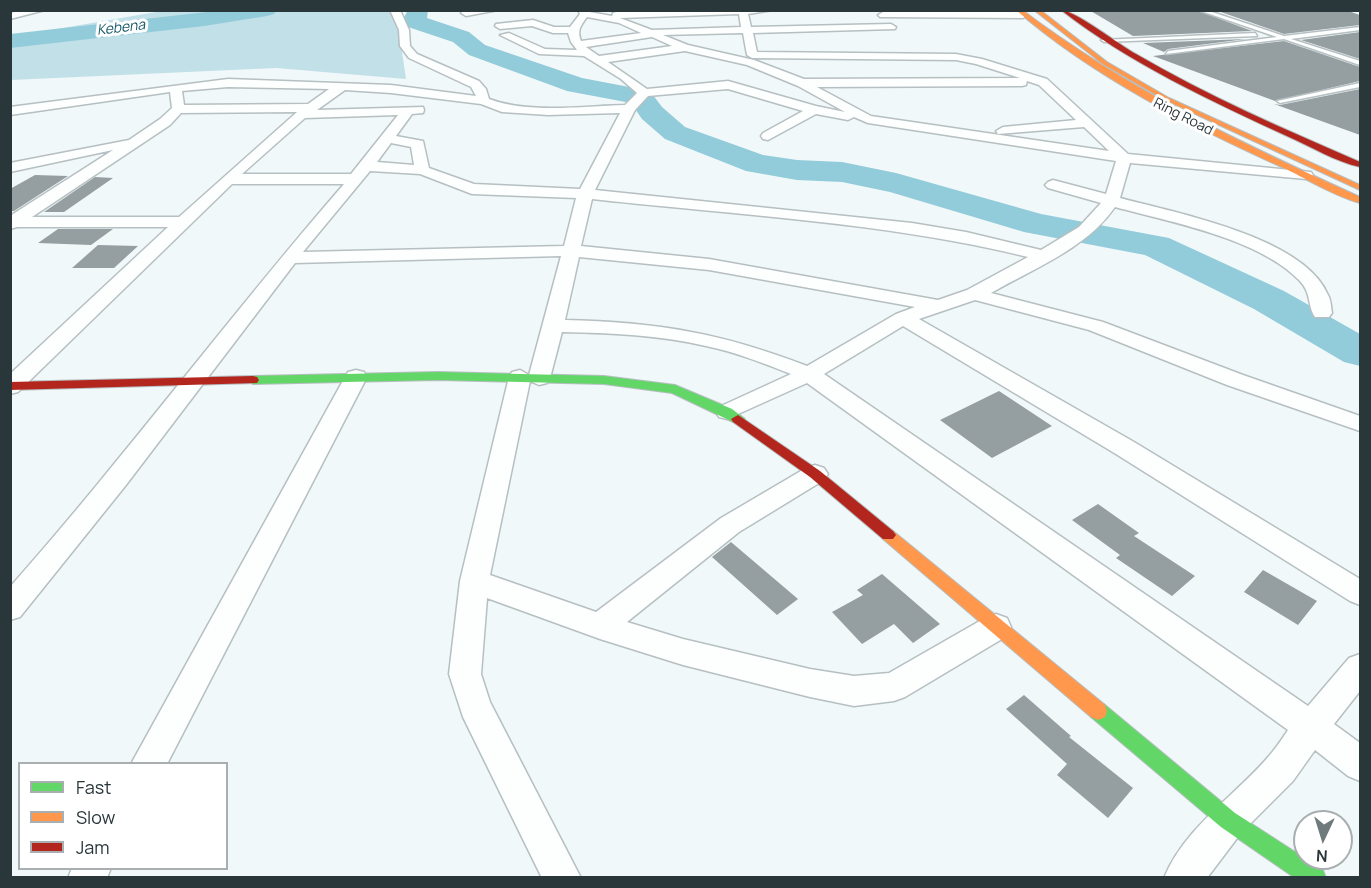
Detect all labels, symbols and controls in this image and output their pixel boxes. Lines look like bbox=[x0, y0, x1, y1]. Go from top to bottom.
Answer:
water label: Kebena bbox=[96, 17, 146, 39]
street label: Ring Road bbox=[1150, 95, 1216, 139]
legend bbox=[18, 762, 228, 870]
text: Fast bbox=[76, 775, 111, 799]
text: Slow bbox=[76, 805, 115, 829]
north arrow bbox=[1293, 810, 1353, 870]
text: Jam bbox=[76, 835, 110, 859]
text: N bbox=[1315, 845, 1328, 867]

